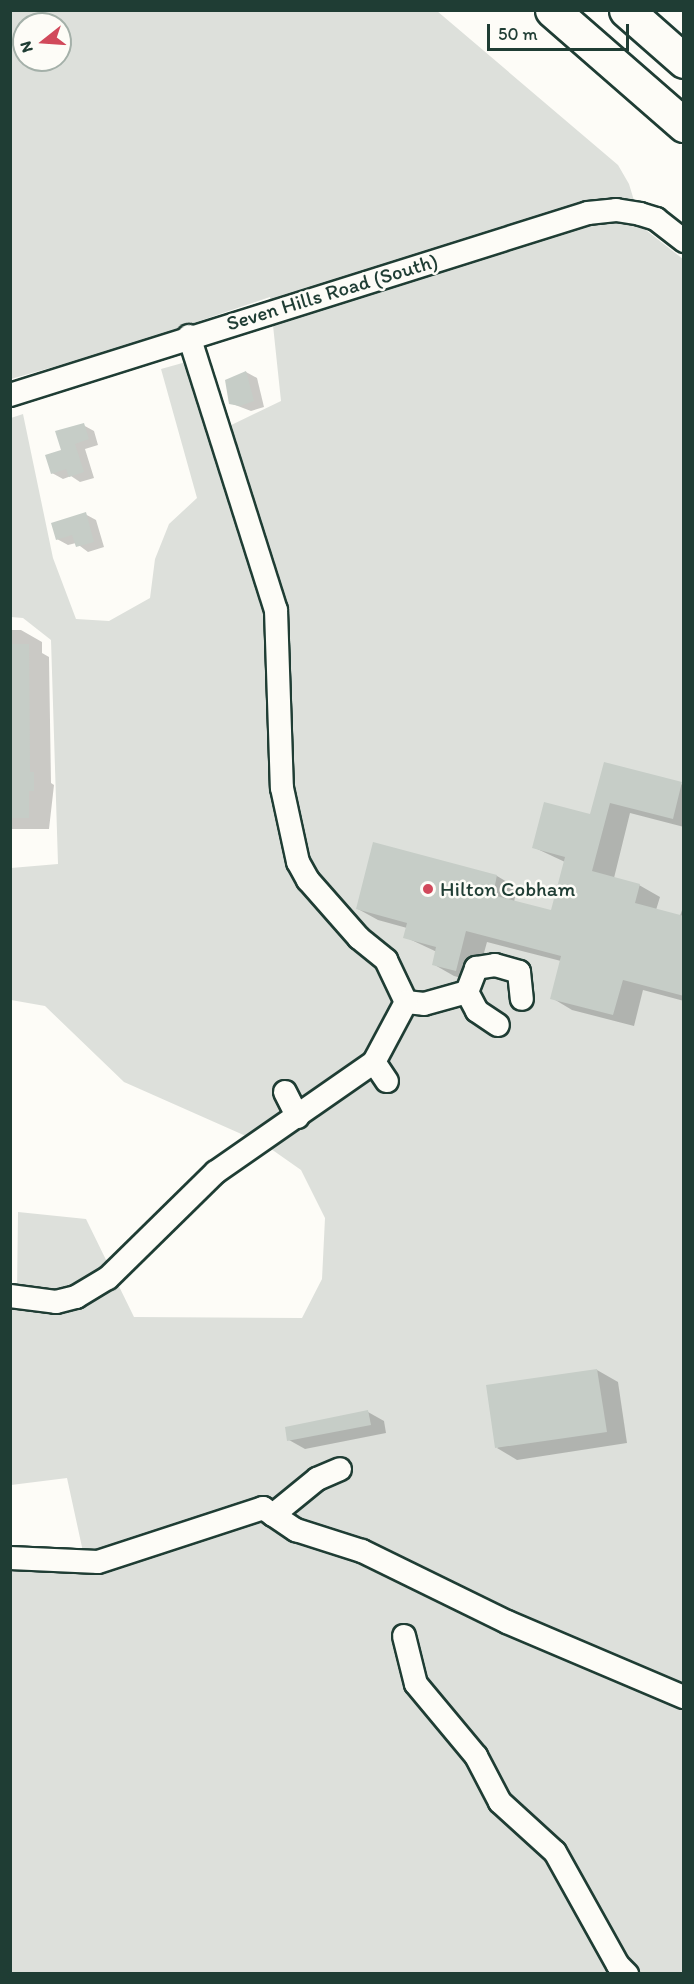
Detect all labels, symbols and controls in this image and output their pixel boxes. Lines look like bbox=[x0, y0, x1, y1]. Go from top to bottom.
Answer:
north arrow bbox=[12, 12, 72, 72]
scale bar bbox=[490, 12, 632, 50]
text: 50 m bbox=[498, 23, 538, 45]
text: N bbox=[16, 39, 37, 55]
street label: Seven Hills Road (South) bbox=[223, 248, 441, 336]
place label: Hilton Cobham bbox=[440, 876, 575, 902]
marker: Hilton Cobham bbox=[421, 882, 435, 896]

